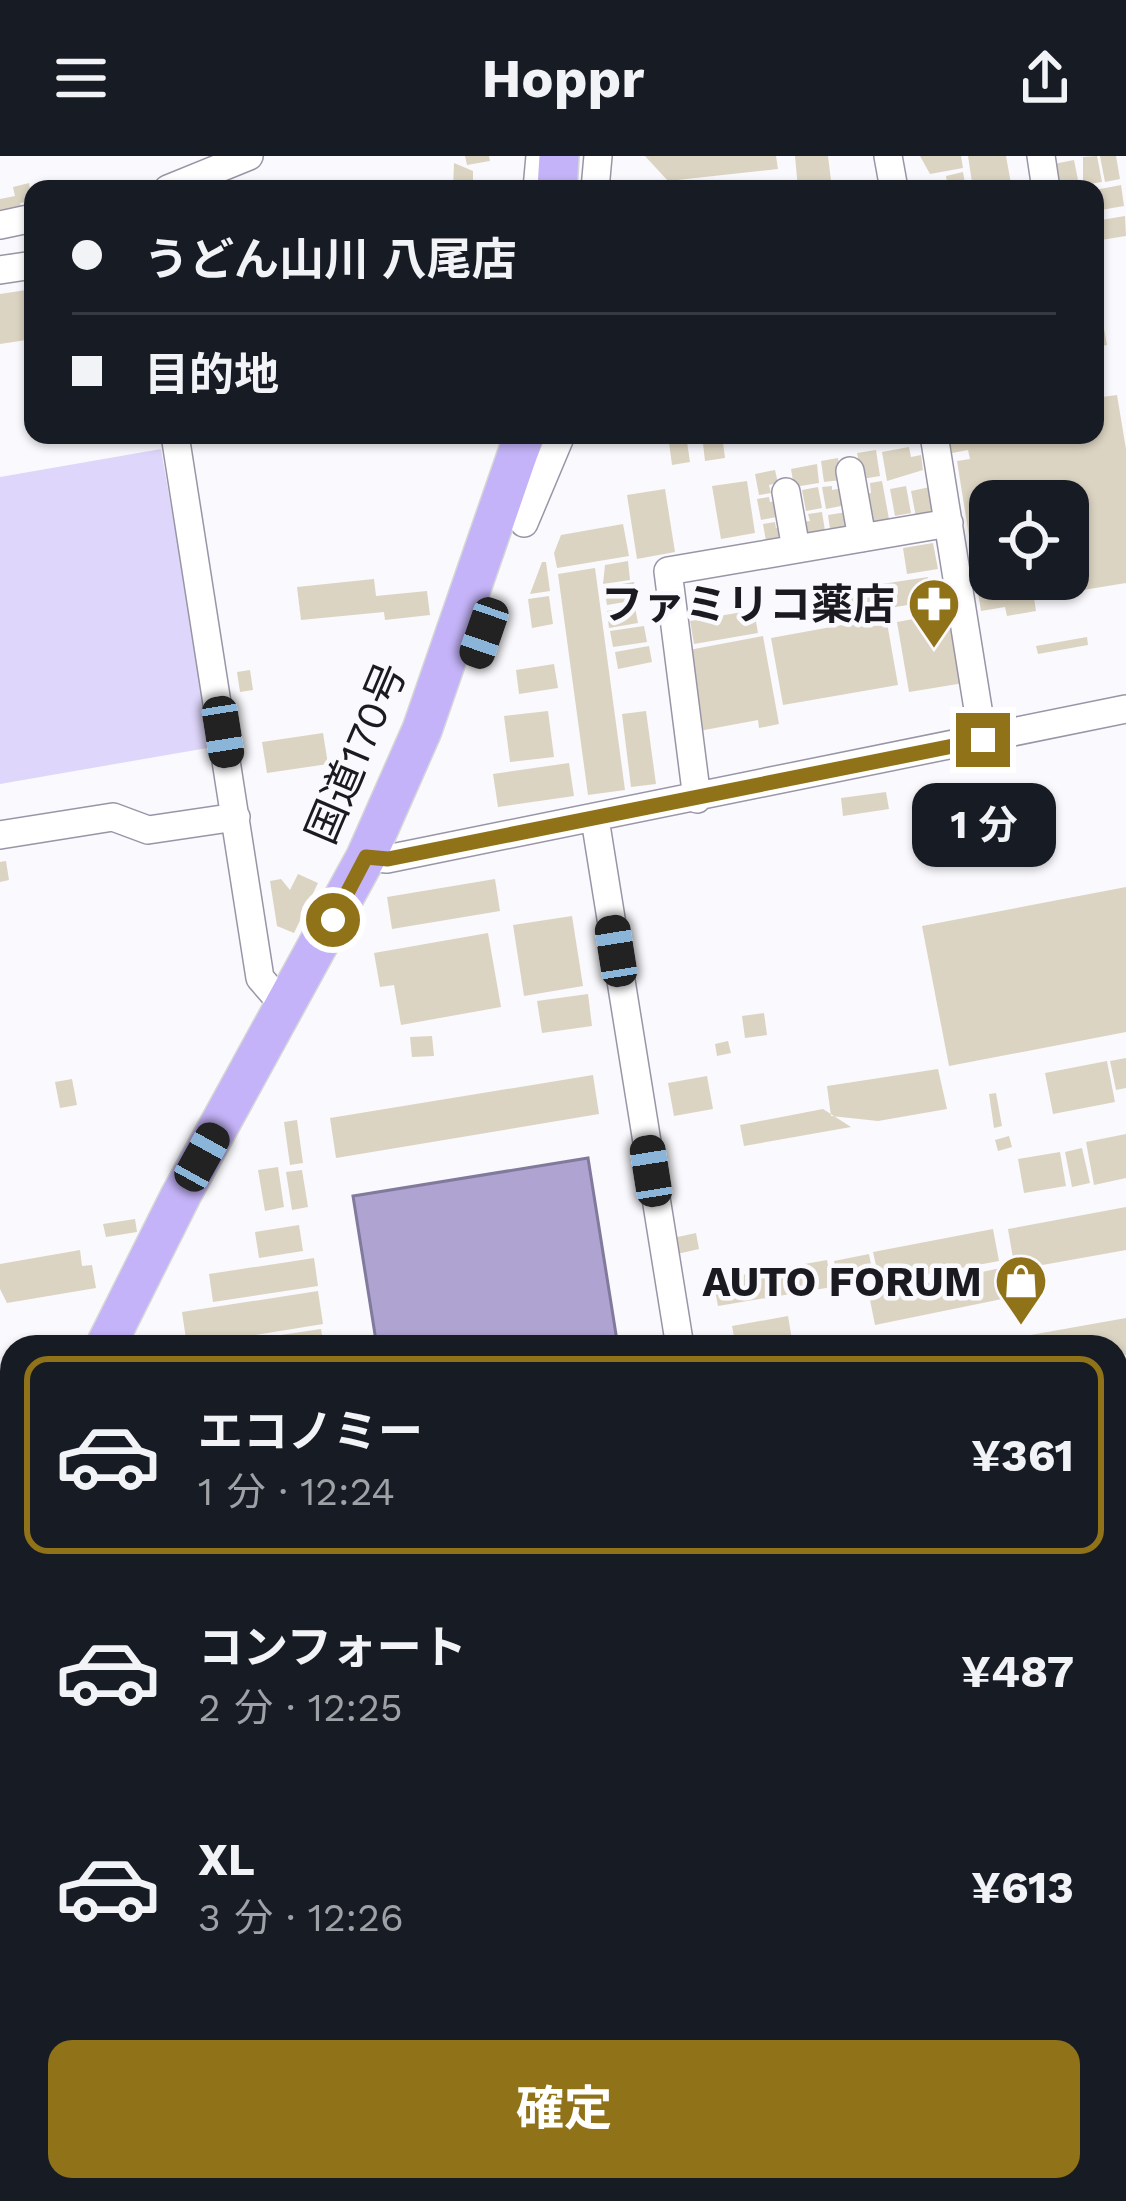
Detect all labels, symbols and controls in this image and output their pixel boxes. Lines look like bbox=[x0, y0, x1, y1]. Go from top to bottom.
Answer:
icon: menu bbox=[48, 45, 114, 111]
icon: share bbox=[1012, 45, 1078, 111]
text: Hoppr bbox=[481, 47, 645, 110]
text: うどん山川 八尾店 bbox=[144, 233, 517, 286]
text: 目的地 bbox=[144, 348, 279, 401]
map controls bbox=[969, 480, 1089, 600]
button: locate bbox=[969, 480, 1089, 600]
pharmacy icon: ファミリコ薬店 bbox=[906, 576, 962, 650]
place label: ファミリコ薬店 bbox=[601, 580, 895, 629]
car bbox=[455, 593, 513, 673]
street label: 国道170号 bbox=[296, 655, 416, 851]
car bbox=[200, 694, 246, 770]
route end bbox=[956, 713, 1010, 767]
callout: 1 分 bbox=[911, 782, 1055, 866]
text: 1 分 bbox=[951, 802, 1017, 847]
route start bbox=[306, 893, 360, 947]
car bbox=[593, 913, 639, 989]
car bbox=[169, 1117, 235, 1197]
car bbox=[628, 1133, 674, 1209]
shop icon: AUTO FORUM bbox=[993, 1253, 1049, 1327]
place label: AUTO FORUM bbox=[702, 1257, 982, 1306]
icon: car bbox=[54, 1401, 162, 1509]
text: エコノミー bbox=[198, 1405, 423, 1458]
text: ¥361 bbox=[971, 1429, 1074, 1482]
text: 1 分 · 12:24 bbox=[198, 1469, 395, 1514]
icon: car bbox=[54, 1617, 162, 1725]
text: コンフォート bbox=[198, 1621, 467, 1674]
text: ¥487 bbox=[961, 1645, 1074, 1698]
text: 2 分 · 12:25 bbox=[198, 1685, 403, 1730]
icon: car bbox=[54, 1833, 162, 1941]
text: XL bbox=[198, 1833, 255, 1886]
text: ¥613 bbox=[971, 1861, 1074, 1914]
text: 3 分 · 12:26 bbox=[198, 1895, 404, 1940]
button: 確定 bbox=[48, 2040, 1080, 2178]

